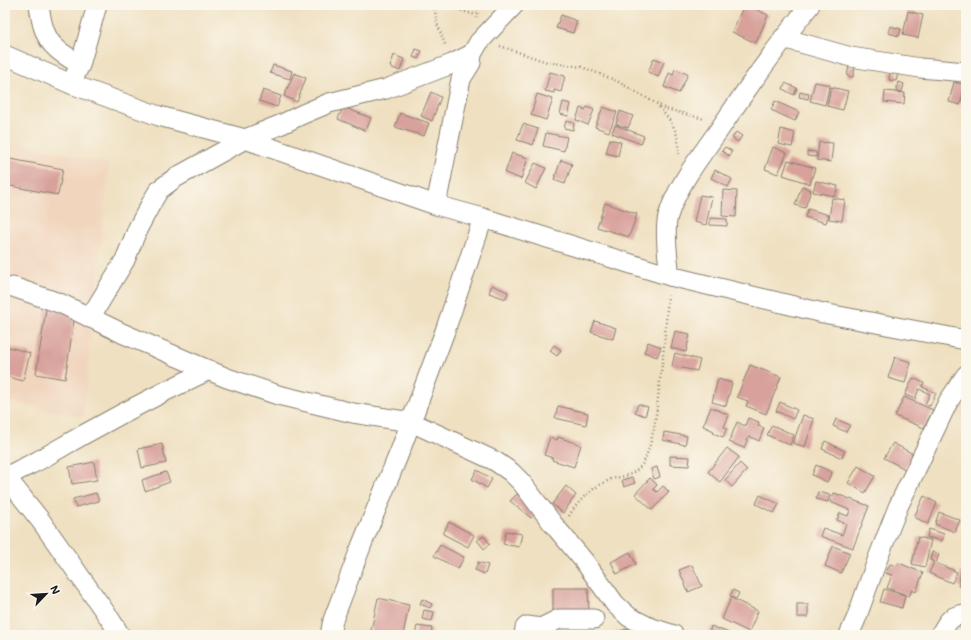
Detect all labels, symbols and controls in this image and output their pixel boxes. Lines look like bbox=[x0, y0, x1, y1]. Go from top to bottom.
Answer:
north arrow bbox=[26, 574, 66, 614]
text: N bbox=[47, 583, 64, 597]

